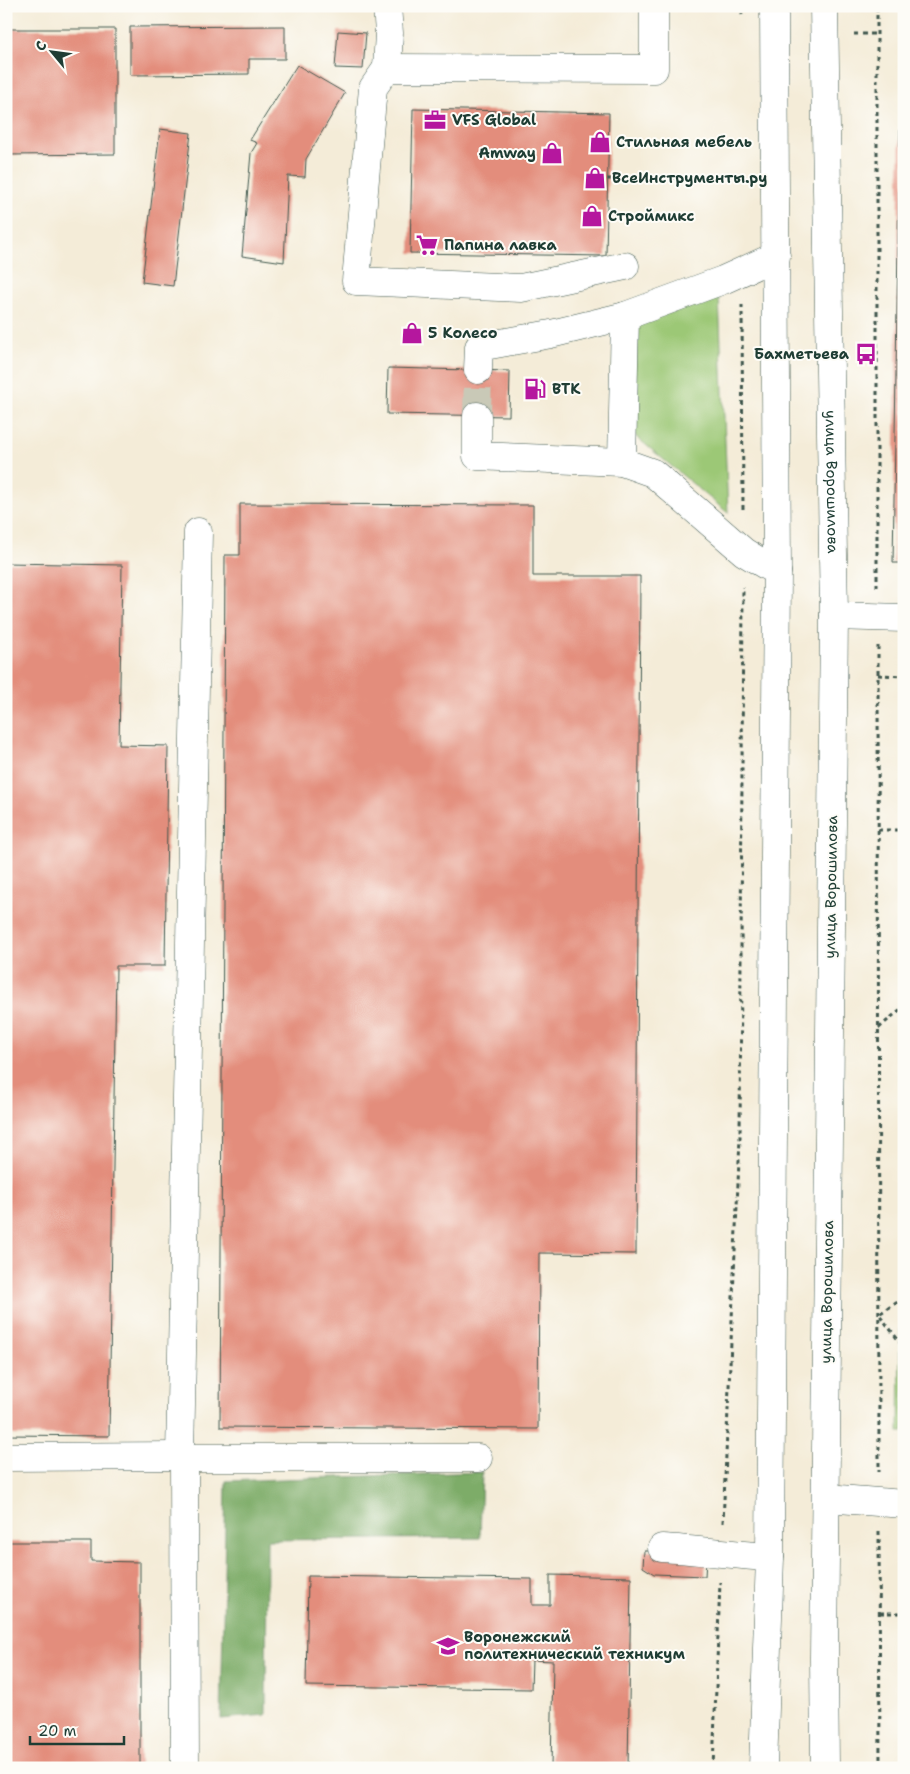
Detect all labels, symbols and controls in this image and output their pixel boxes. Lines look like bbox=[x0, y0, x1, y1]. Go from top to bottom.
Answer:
north arrow bbox=[28, 28, 78, 78]
text: С bbox=[31, 38, 51, 54]
office icon: VFS Global bbox=[422, 107, 448, 133]
place label: VFS Global bbox=[452, 110, 536, 130]
shop icon: Стильная мебель bbox=[587, 129, 613, 155]
place label: Стильная мебель bbox=[616, 132, 752, 152]
shop icon: Amway bbox=[539, 140, 565, 166]
place label: Amway bbox=[478, 143, 536, 163]
shop icon: ВсеИнструменты.ру bbox=[582, 165, 608, 191]
place label: ВсеИнструменты.ру bbox=[612, 168, 767, 188]
shop icon: Строймикс bbox=[579, 203, 605, 229]
place label: Строймикс bbox=[608, 206, 695, 226]
supermarket icon: Папина лавка bbox=[414, 232, 440, 258]
place label: Папина лавка bbox=[444, 235, 557, 255]
shop icon: 5 Колесо bbox=[399, 320, 425, 346]
place label: 5 Колесо bbox=[428, 323, 498, 343]
bus stop icon: Бахметьева bbox=[853, 341, 879, 367]
place label: Бахметьева bbox=[754, 344, 850, 364]
fuel station icon: ВТК bbox=[522, 376, 548, 402]
place label: ВТК bbox=[552, 379, 581, 399]
street label: улица Ворошилова bbox=[821, 410, 843, 554]
street label: улица Ворошилова bbox=[820, 815, 842, 959]
street label: улица Ворошилова bbox=[816, 1220, 838, 1364]
place label: Воронежский политехнический техникум bbox=[464, 1627, 685, 1664]
school or university icon: Воронежский политехнический техникум bbox=[435, 1633, 461, 1659]
scale bar bbox=[30, 1714, 124, 1746]
text: 20 m bbox=[38, 1721, 77, 1741]

